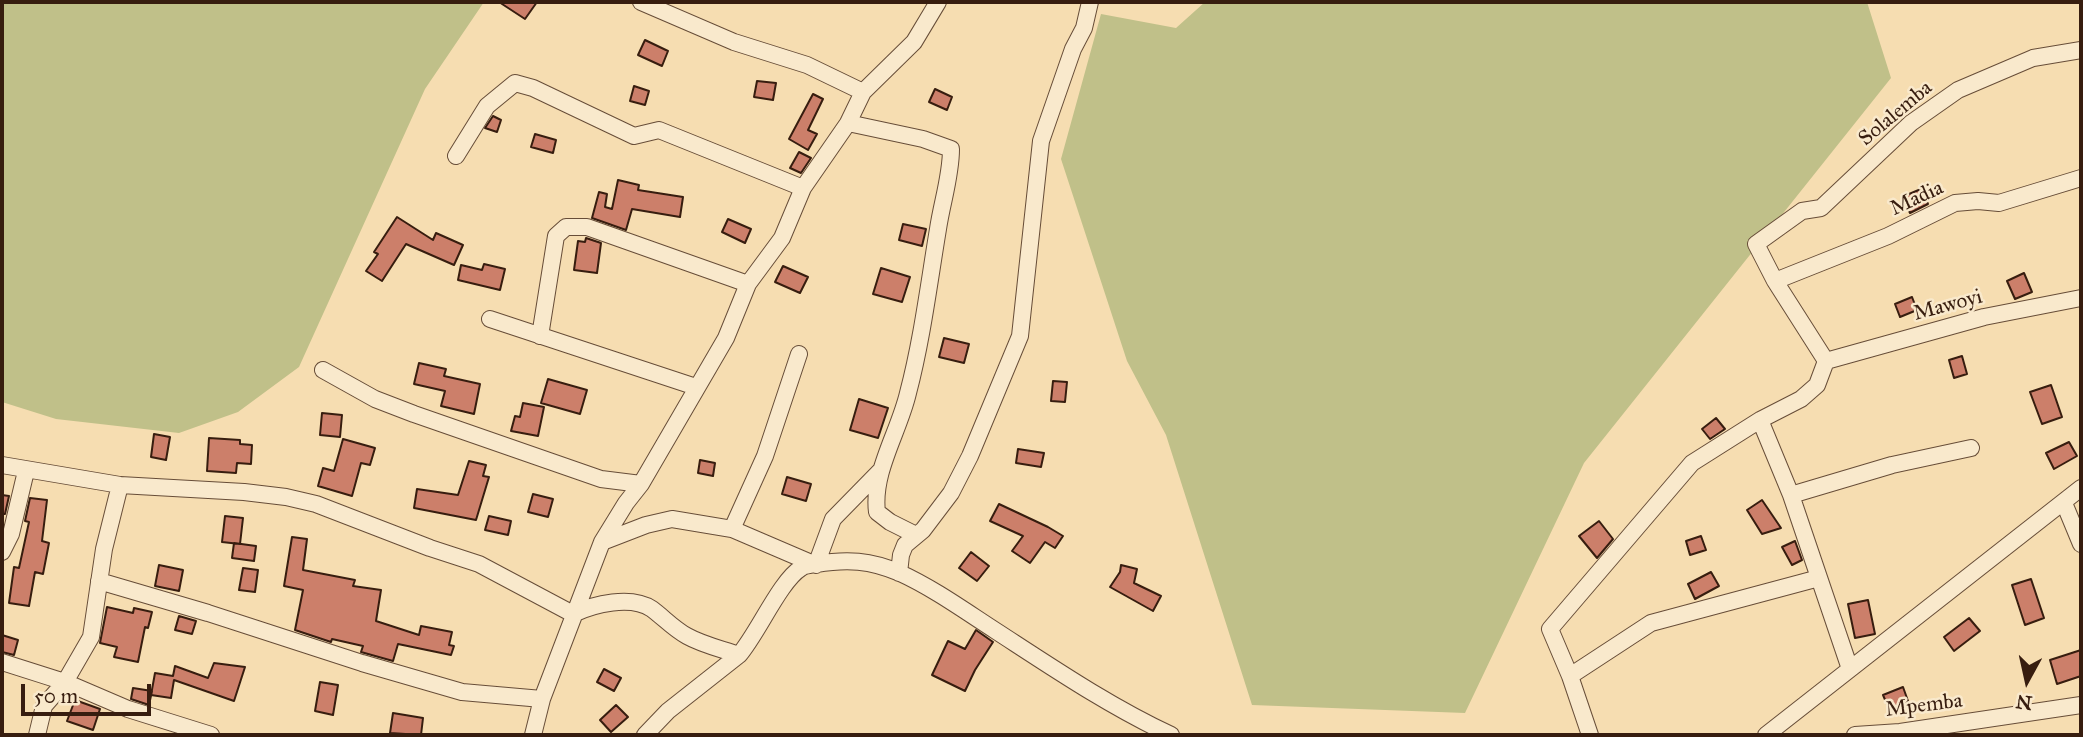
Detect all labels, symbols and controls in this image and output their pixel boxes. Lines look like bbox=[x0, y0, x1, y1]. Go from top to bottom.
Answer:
street label: Solalemba bbox=[1854, 76, 1938, 152]
street label: Madia bbox=[1886, 176, 1948, 222]
street label: Mawoyi bbox=[1911, 285, 1985, 327]
north arrow bbox=[1992, 646, 2062, 716]
scale bar bbox=[24, 670, 154, 714]
text: 50 m bbox=[34, 683, 78, 709]
street label: Mpemba bbox=[1884, 689, 1964, 723]
text: N bbox=[2014, 690, 2034, 715]

